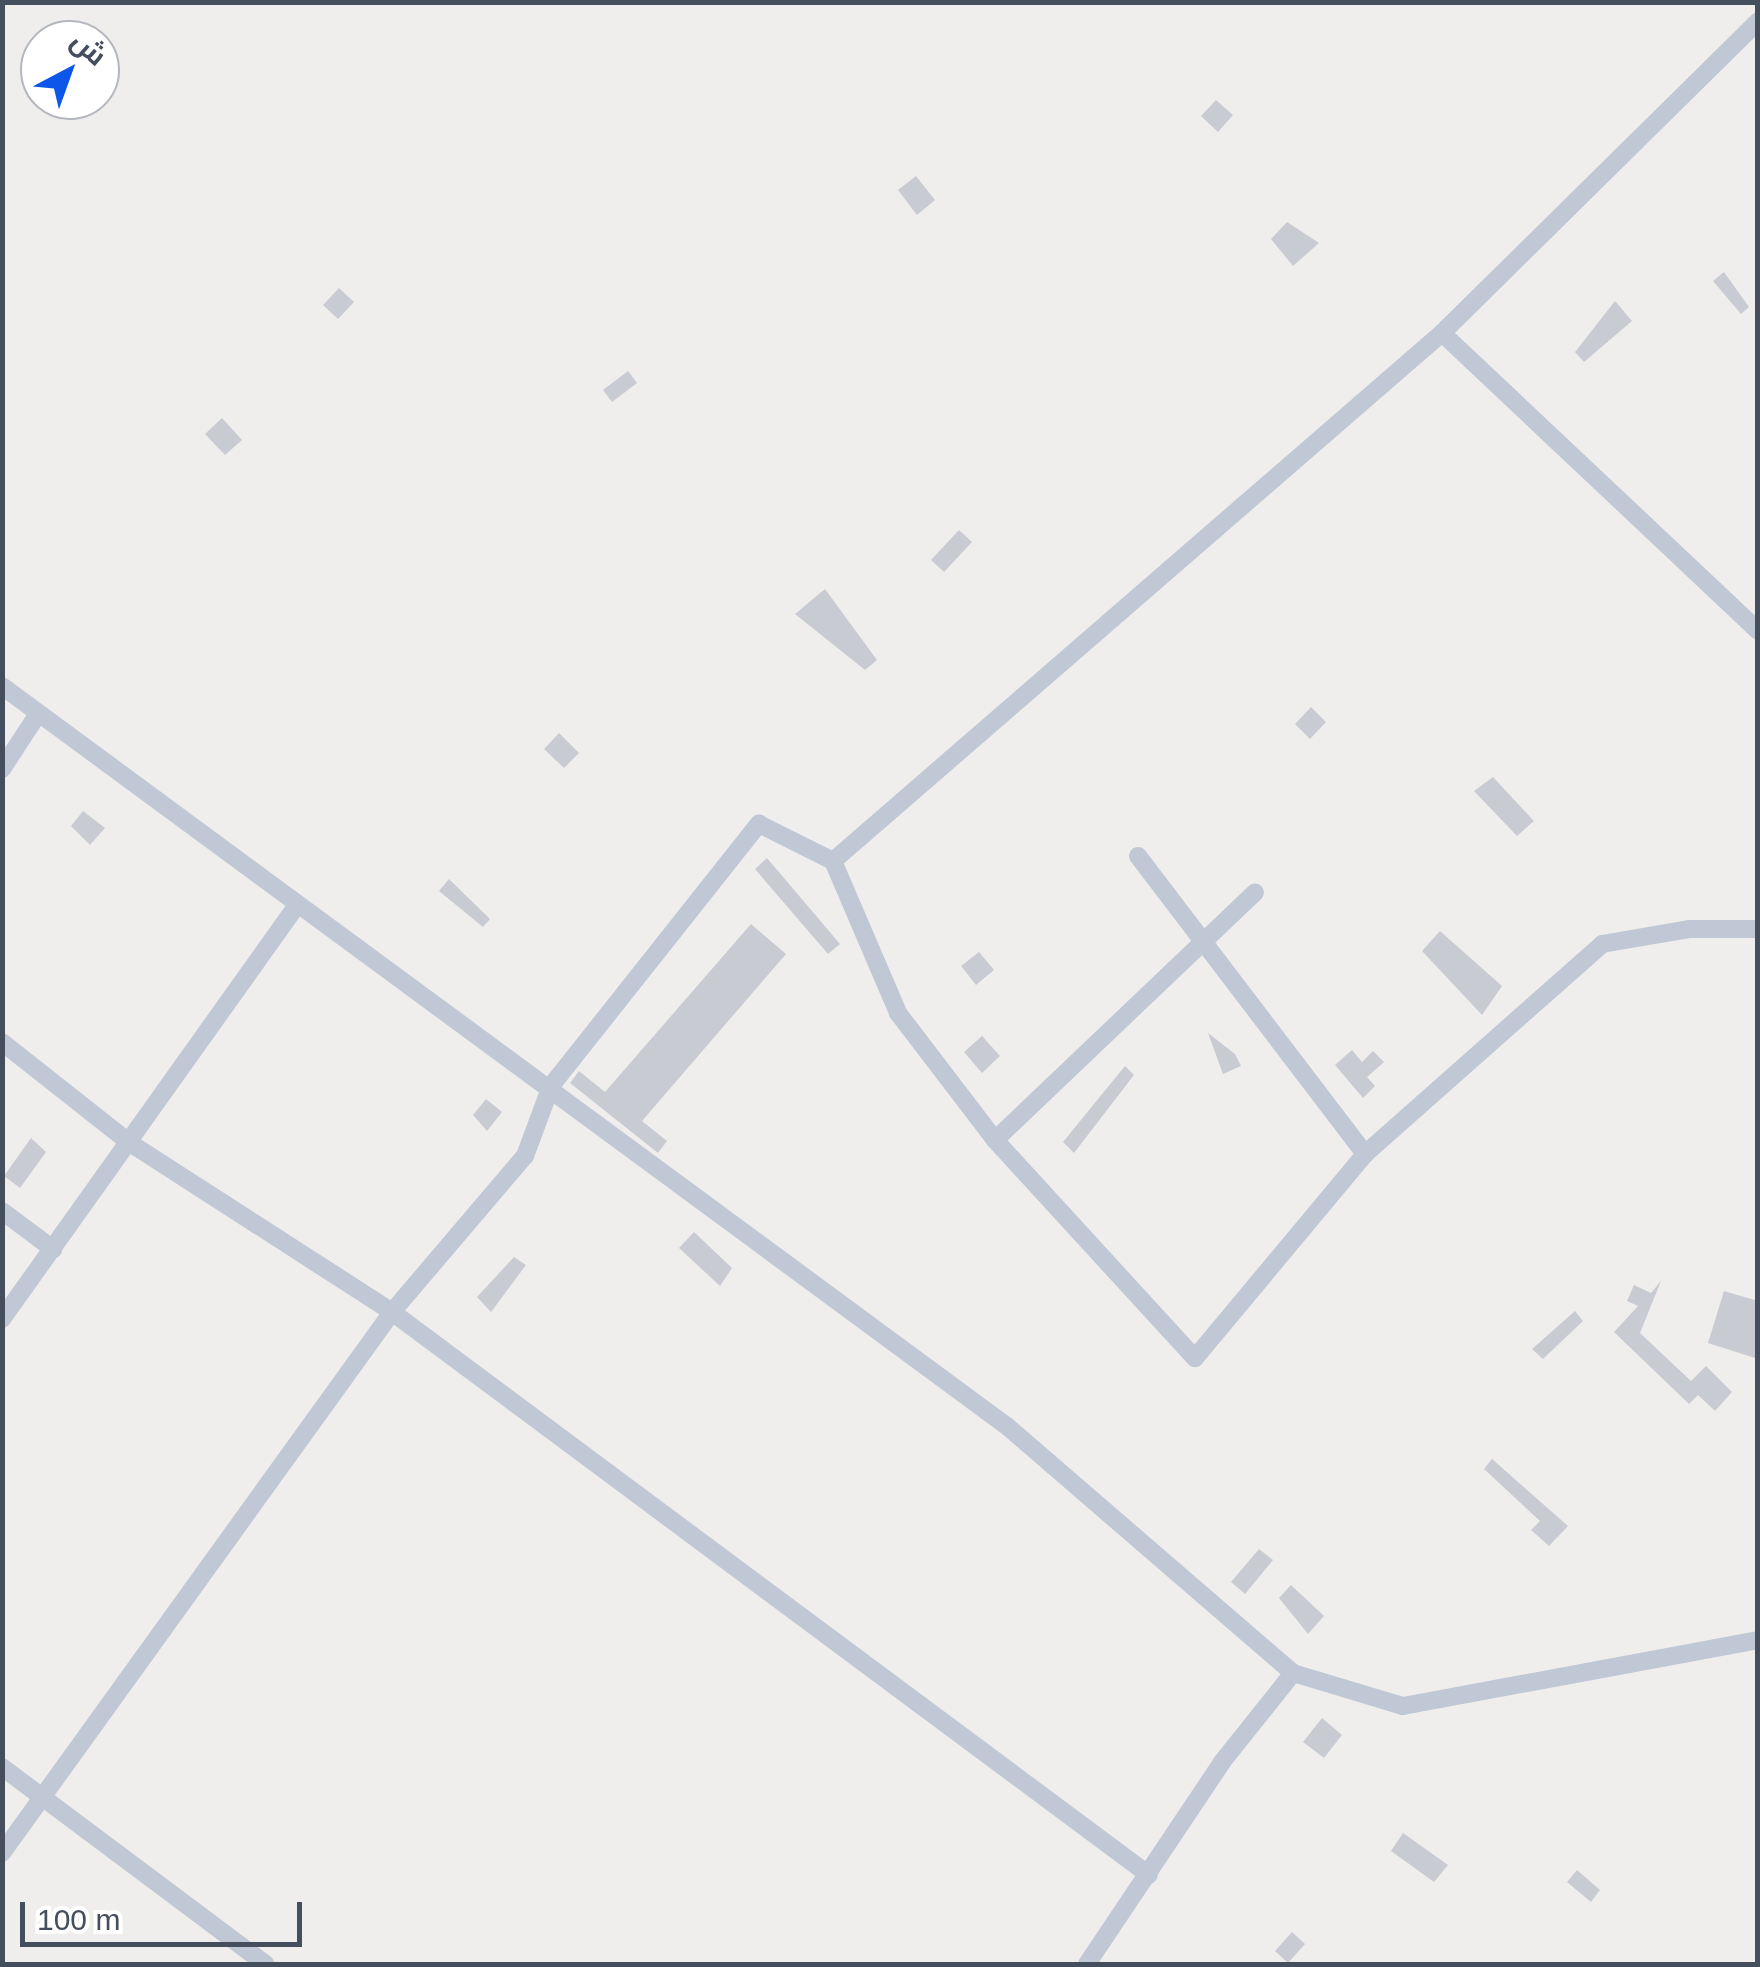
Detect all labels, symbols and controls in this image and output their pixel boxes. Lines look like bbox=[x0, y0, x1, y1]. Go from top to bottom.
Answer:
north arrow bbox=[20, 20, 120, 120]
text: ش bbox=[65, 25, 112, 72]
scale bar bbox=[25, 1882, 308, 1944]
text: 100 m bbox=[37, 1903, 120, 1936]

